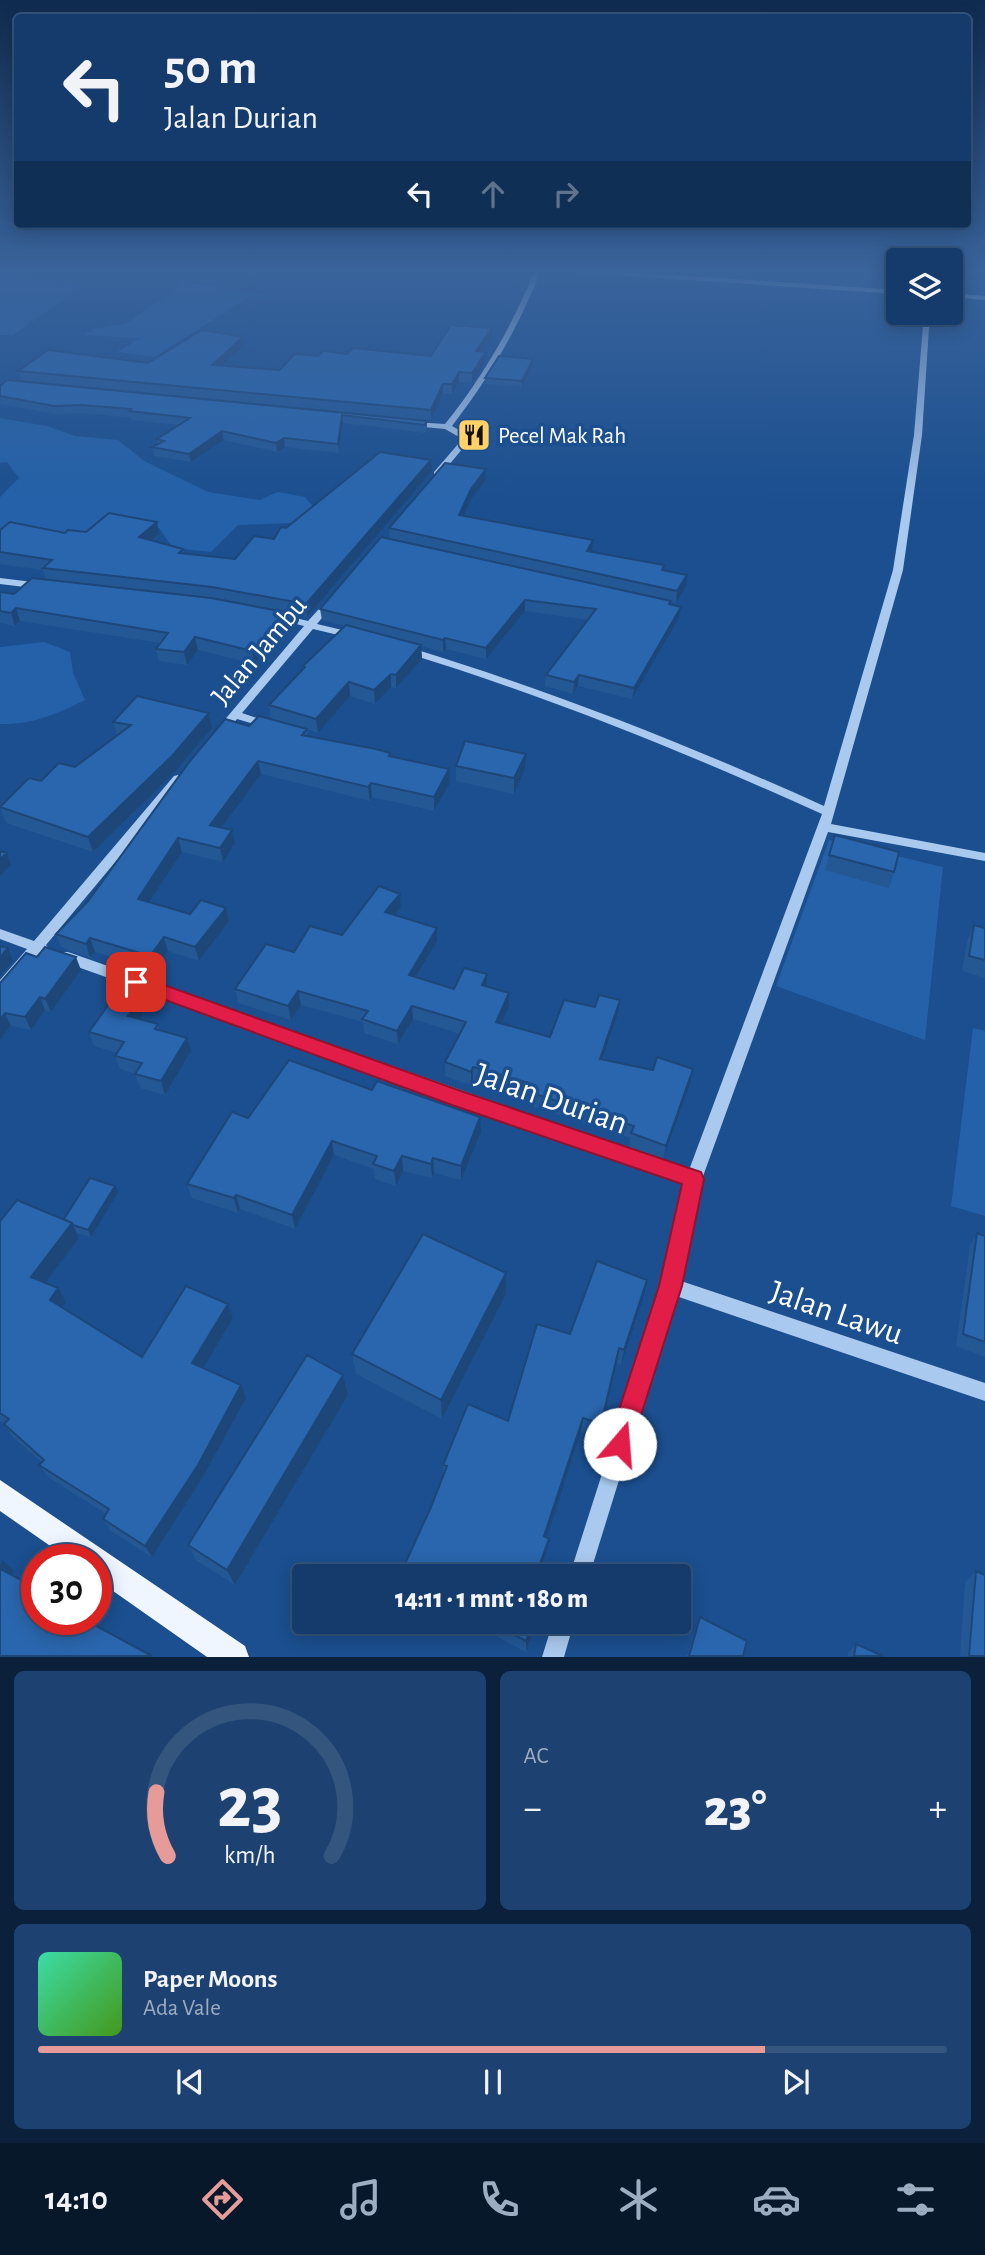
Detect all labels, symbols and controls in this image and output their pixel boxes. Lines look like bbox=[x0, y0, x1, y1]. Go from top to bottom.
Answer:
icon: left bbox=[49, 42, 140, 133]
text: 50 m bbox=[164, 44, 258, 93]
text: Jalan Durian bbox=[164, 102, 318, 134]
icon: left bbox=[401, 175, 439, 213]
icon: ahead bbox=[474, 175, 512, 213]
icon: right bbox=[547, 175, 585, 213]
map controls bbox=[886, 248, 963, 325]
button: layers bbox=[886, 248, 963, 325]
restaurant icon: Pecel Mak Rah bbox=[455, 416, 493, 454]
place label: Pecel Mak Rah bbox=[498, 425, 626, 448]
street label: Jalan Jambu bbox=[207, 592, 313, 711]
pin bbox=[106, 952, 166, 1012]
icon: arrive bbox=[117, 963, 155, 1001]
street label: Jalan Durian bbox=[471, 1058, 632, 1141]
street label: Jalan Lawu bbox=[766, 1275, 907, 1351]
position arrow bbox=[583, 1407, 657, 1481]
speed limit sign: 30 bbox=[21, 1544, 112, 1635]
text: 14:11 · 1 mnt · 180 m bbox=[395, 1586, 588, 1612]
text: AC bbox=[524, 1745, 548, 1768]
text: 23 bbox=[217, 1769, 283, 1842]
text: 23° bbox=[704, 1783, 767, 1835]
text: − bbox=[524, 1790, 542, 1828]
text: + bbox=[929, 1790, 947, 1828]
text: km/h bbox=[224, 1843, 276, 1868]
text: Paper Moons bbox=[143, 1966, 278, 1992]
text: Ada Vale bbox=[143, 1997, 221, 2020]
icon: previous bbox=[171, 2063, 209, 2101]
icon: pause bbox=[474, 2063, 512, 2101]
icon: next bbox=[777, 2063, 815, 2101]
icon: directions bbox=[198, 2175, 247, 2224]
icon: music bbox=[336, 2175, 385, 2224]
icon: phone bbox=[475, 2175, 524, 2224]
icon: climate bbox=[614, 2175, 663, 2224]
icon: car bbox=[752, 2175, 801, 2224]
icon: filters bbox=[891, 2175, 940, 2224]
text: 14:10 bbox=[45, 2183, 108, 2215]

